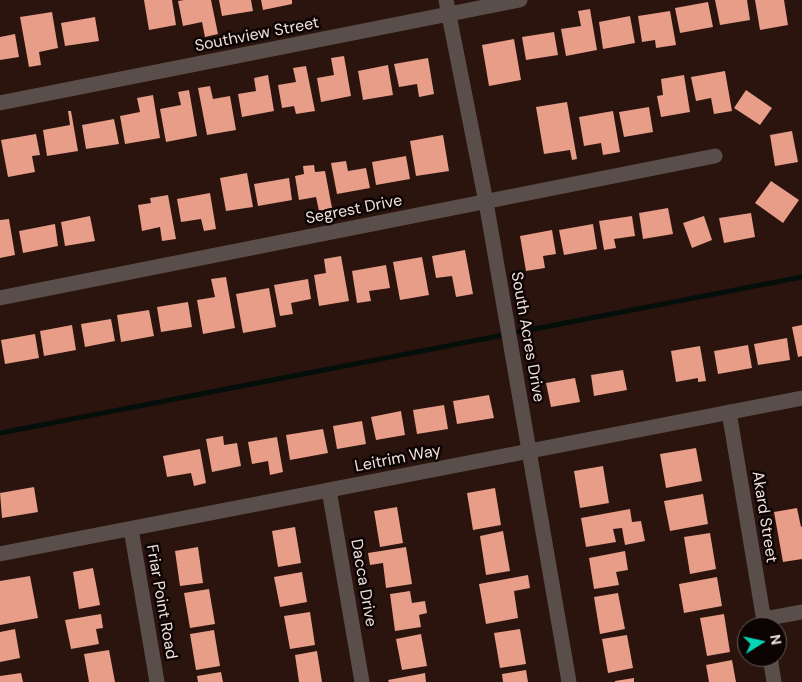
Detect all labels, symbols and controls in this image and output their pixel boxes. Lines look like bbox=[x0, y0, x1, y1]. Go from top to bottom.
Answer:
street label: Southview Street bbox=[193, 14, 321, 56]
street label: Segrest Drive bbox=[304, 191, 404, 229]
street label: South Acres Drive bbox=[506, 270, 548, 404]
street label: Leitrim Way bbox=[353, 441, 443, 477]
street label: Akard Street bbox=[747, 470, 781, 564]
street label: Dacca Drive bbox=[346, 538, 380, 628]
street label: Friar Point Road bbox=[141, 543, 181, 661]
north arrow bbox=[737, 617, 787, 667]
text: N bbox=[766, 633, 786, 646]

